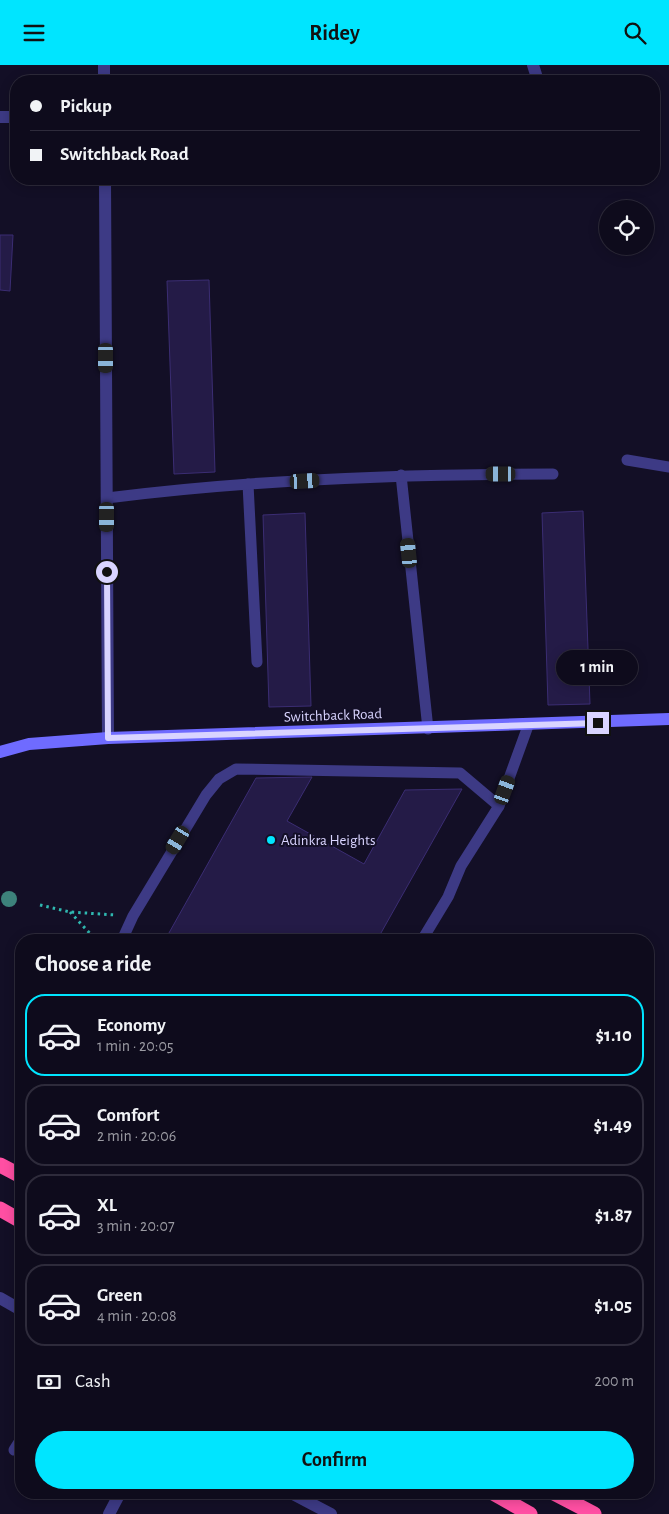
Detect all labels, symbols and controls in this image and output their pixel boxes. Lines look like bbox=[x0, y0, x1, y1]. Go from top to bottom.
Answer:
icon: menu bbox=[20, 19, 48, 47]
icon: search bbox=[621, 19, 649, 47]
text: Ridey bbox=[309, 22, 360, 44]
text: Pickup bbox=[60, 97, 112, 116]
text: Switchback Road bbox=[60, 145, 189, 164]
map controls bbox=[599, 200, 654, 255]
button: locate bbox=[599, 200, 654, 255]
car bbox=[98, 343, 113, 373]
car bbox=[486, 467, 516, 482]
car bbox=[289, 473, 320, 489]
car bbox=[99, 502, 114, 532]
car bbox=[399, 537, 418, 569]
route start bbox=[96, 561, 118, 583]
callout: 1 min bbox=[557, 651, 639, 685]
text: 1 min bbox=[580, 659, 614, 675]
street label: Switchback Road bbox=[284, 706, 383, 725]
route end bbox=[587, 712, 609, 734]
car bbox=[492, 773, 517, 807]
car bbox=[163, 823, 192, 857]
place label: Adinkra Heights bbox=[281, 833, 375, 848]
marker: Adinkra Heights bbox=[265, 834, 277, 846]
text: Choose a ride bbox=[35, 953, 151, 975]
icon: car bbox=[37, 1013, 82, 1058]
text: Economy bbox=[97, 1016, 166, 1035]
text: $1.10 bbox=[596, 1026, 632, 1045]
text: 1 min · 20:05 bbox=[97, 1038, 174, 1054]
icon: car bbox=[37, 1103, 82, 1148]
text: Comfort bbox=[97, 1106, 159, 1125]
text: $1.49 bbox=[594, 1116, 632, 1135]
text: 2 min · 20:06 bbox=[97, 1128, 176, 1144]
icon: car bbox=[37, 1193, 82, 1238]
text: XL bbox=[97, 1196, 117, 1215]
text: $1.87 bbox=[595, 1206, 632, 1225]
text: 3 min · 20:07 bbox=[97, 1218, 175, 1234]
icon: car bbox=[37, 1283, 82, 1328]
text: Green bbox=[97, 1286, 143, 1305]
text: $1.05 bbox=[594, 1296, 632, 1315]
text: 4 min · 20:08 bbox=[97, 1308, 177, 1324]
icon: cash bbox=[35, 1368, 63, 1396]
text: Cash bbox=[75, 1372, 111, 1391]
text: 200 m bbox=[594, 1373, 634, 1389]
button: Confirm bbox=[35, 1431, 634, 1489]

